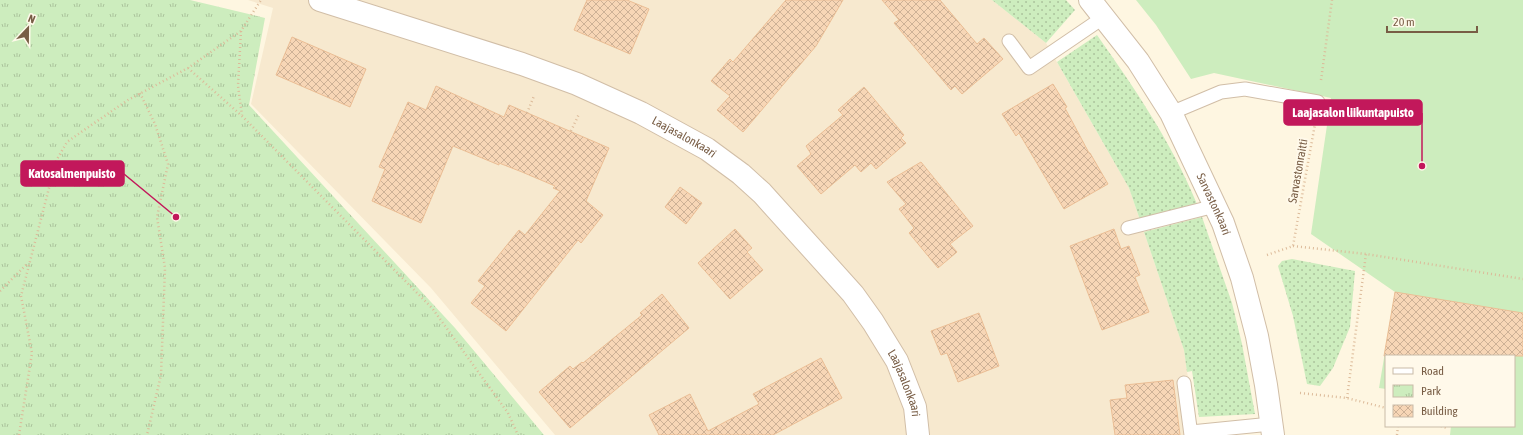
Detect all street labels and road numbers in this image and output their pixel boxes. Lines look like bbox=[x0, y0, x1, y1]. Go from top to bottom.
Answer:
street label: Laajasalonkaari bbox=[650, 113, 719, 160]
street label: Sarvastonraitti bbox=[1285, 138, 1311, 204]
street label: Sarvastonkaari bbox=[1194, 171, 1234, 237]
street label: Laajasalonkaari bbox=[885, 347, 923, 417]

